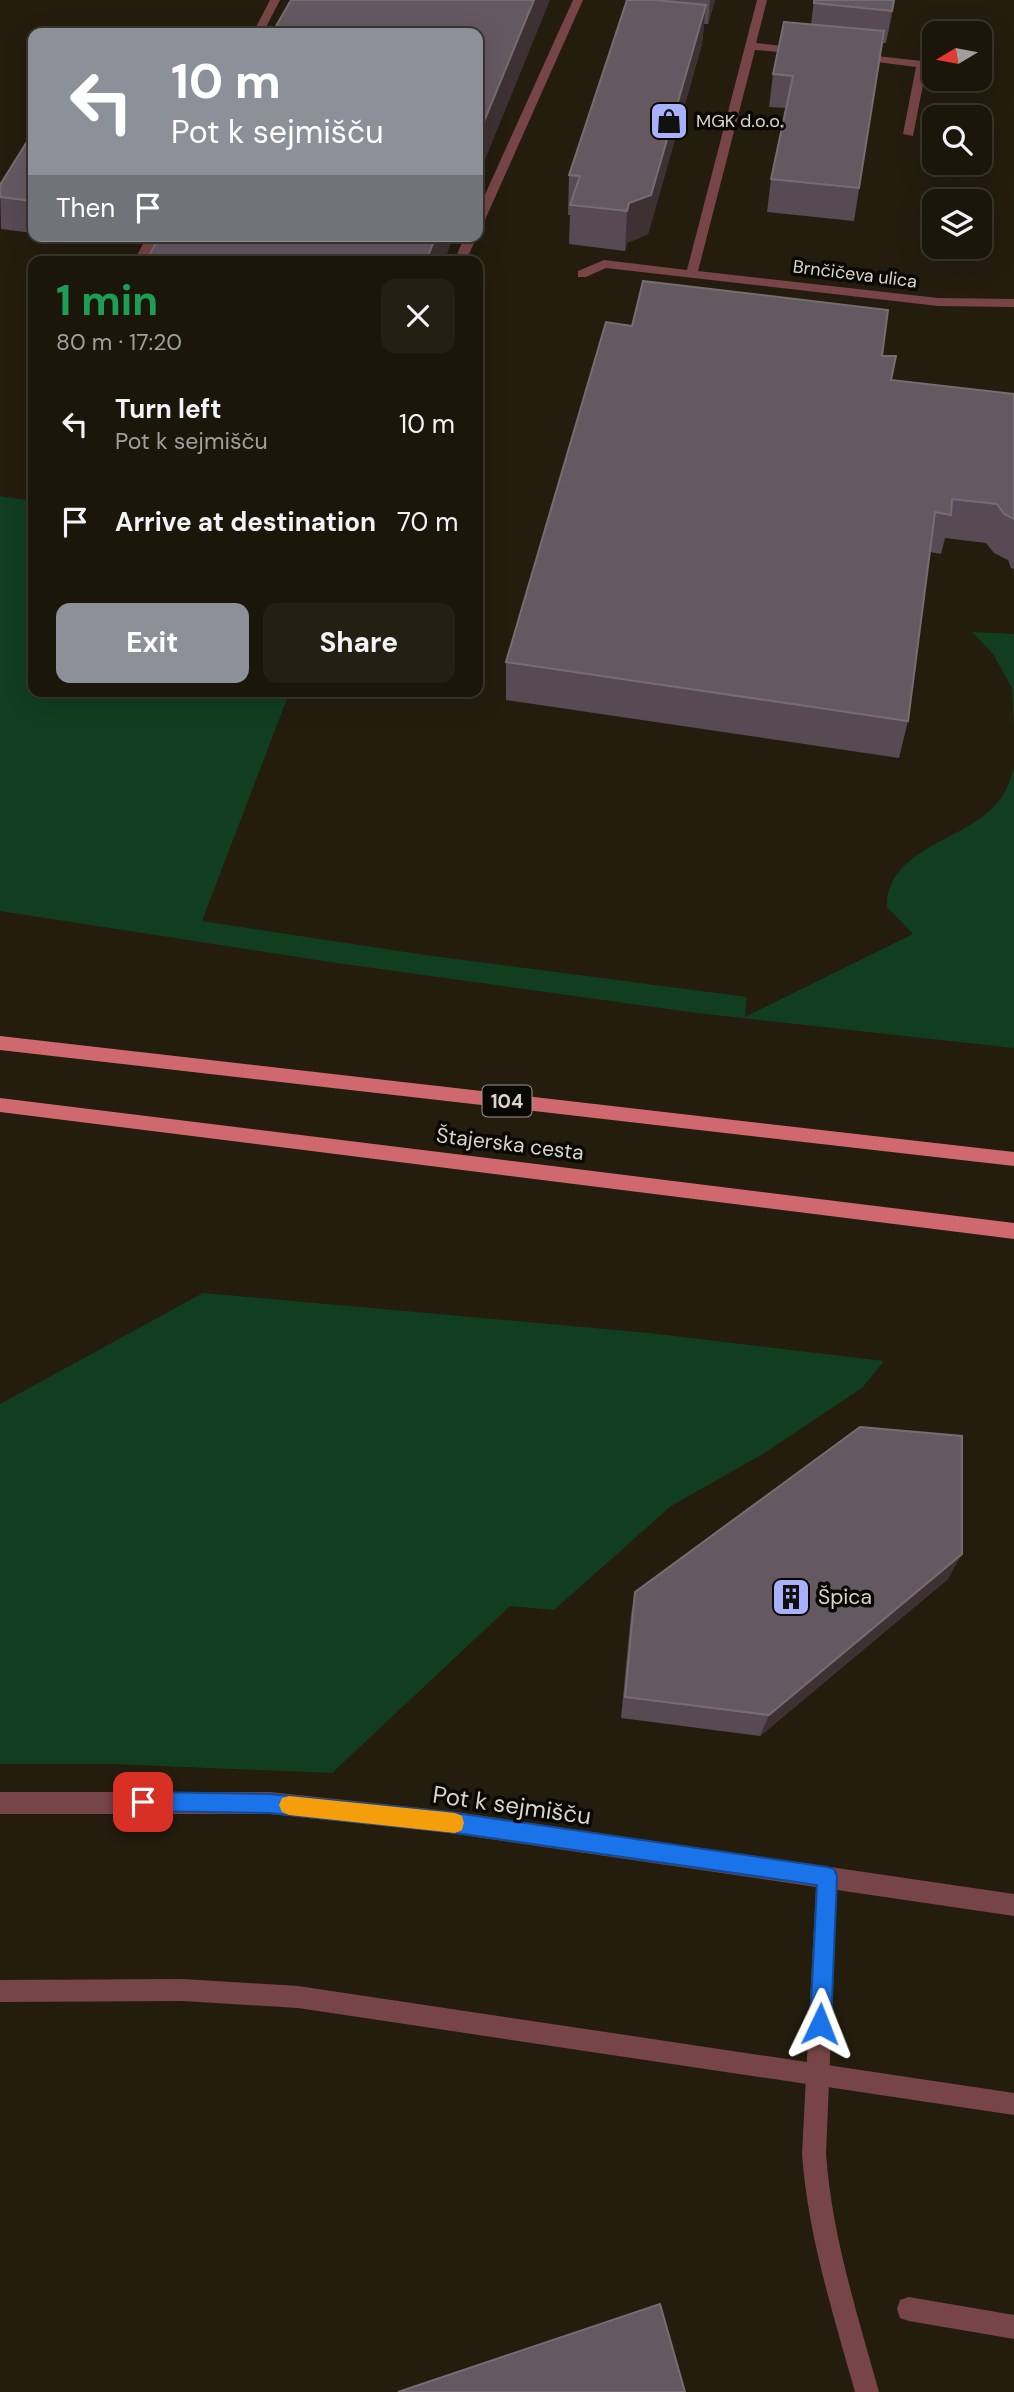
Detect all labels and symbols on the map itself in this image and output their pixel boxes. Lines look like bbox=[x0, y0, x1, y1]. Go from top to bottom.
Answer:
north arrow bbox=[922, 21, 992, 91]
shop icon: MGK d.o.o. bbox=[648, 100, 690, 142]
place label: MGK d.o.o. bbox=[696, 109, 783, 133]
street label: Brnčičeva ulica bbox=[792, 254, 918, 294]
road number: 104 bbox=[482, 1086, 532, 1116]
street label: Štajerska cesta bbox=[435, 1121, 585, 1167]
building icon: Špica bbox=[770, 1576, 812, 1618]
place label: Špica bbox=[818, 1583, 872, 1611]
pin bbox=[113, 1772, 173, 1832]
street label: Pot k sejmišču bbox=[431, 1779, 593, 1831]
position arrow bbox=[783, 1987, 857, 2061]

